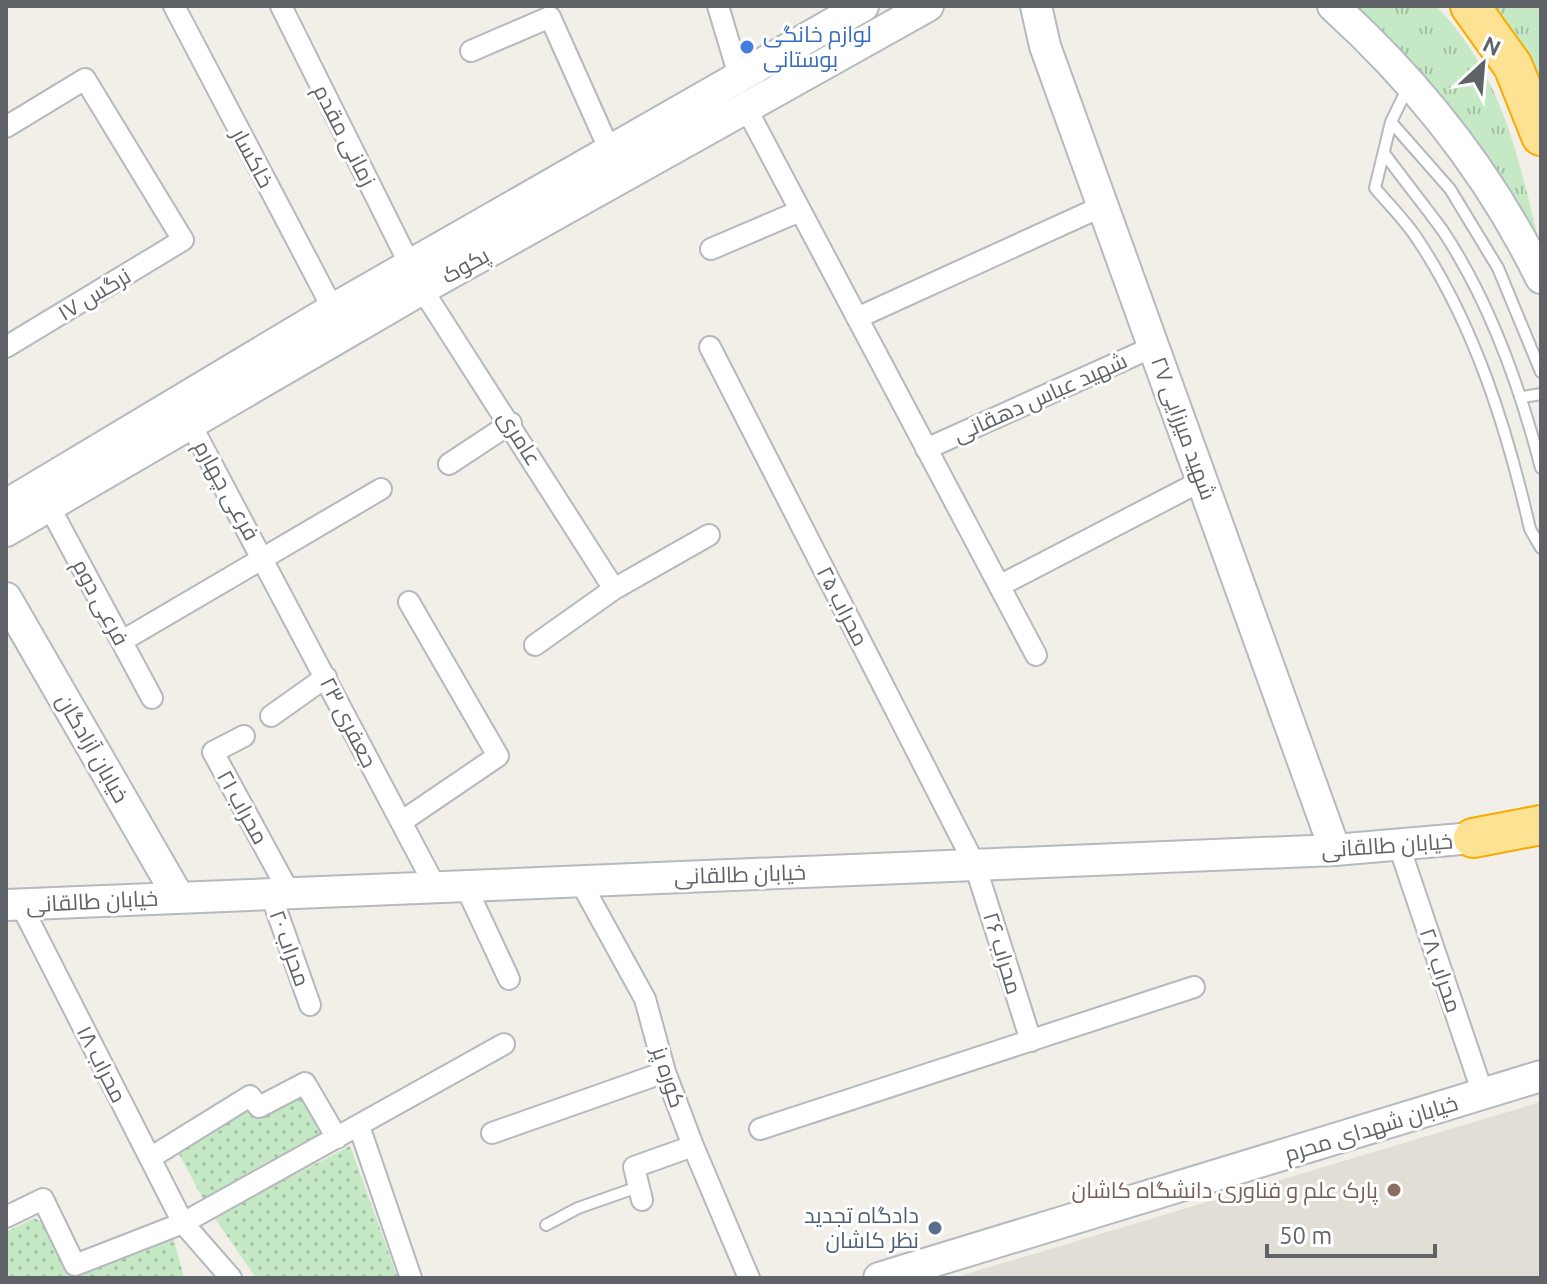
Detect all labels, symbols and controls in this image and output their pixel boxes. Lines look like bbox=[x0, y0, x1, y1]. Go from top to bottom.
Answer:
place label: لوازم خانگی بوستانی bbox=[763, 21, 872, 73]
north arrow bbox=[1443, 24, 1523, 104]
text: N bbox=[1479, 31, 1505, 60]
marker: لوازم خانگی بوستانی bbox=[738, 38, 756, 56]
street label: زمانی مقدم bbox=[306, 80, 382, 191]
street label: خاکسار bbox=[226, 122, 279, 192]
street label: پکوک bbox=[437, 241, 494, 290]
street label: نرگس ۱۷ bbox=[53, 262, 136, 327]
street label: شهید عباس دهقانی bbox=[949, 347, 1131, 448]
street label: شهید میرزایی ۲۷ bbox=[1145, 353, 1222, 504]
street label: عامری bbox=[493, 406, 547, 470]
street label: فرعی چهارم bbox=[186, 435, 265, 546]
street label: فرعی دوم bbox=[65, 554, 135, 651]
street label: محراب ۲۵ bbox=[812, 562, 874, 650]
street label: جعفری ۲۳ bbox=[315, 672, 383, 772]
street label: خیابان آزادگان bbox=[51, 689, 135, 807]
street label: محراب ۲۱ bbox=[212, 765, 274, 849]
street label: خیابان طالقانی bbox=[1320, 827, 1454, 864]
street label: خیابان طالقانی bbox=[674, 859, 806, 890]
street label: خیابان طالقانی bbox=[25, 885, 159, 918]
street label: محراب ۲۰ bbox=[264, 906, 316, 990]
street label: محراب ۲۶ bbox=[978, 909, 1028, 997]
street label: محراب ۲۸ bbox=[1414, 924, 1468, 1016]
street label: محراب ۱۸ bbox=[72, 1021, 132, 1107]
street label: کوره پز bbox=[644, 1041, 691, 1111]
street label: خیابان شهدای محرم bbox=[1281, 1089, 1462, 1170]
place label: پارک علم و فناوری دانشگاه کاشان bbox=[1072, 1177, 1378, 1206]
marker: پارک علم و فناوری دانشگاه کاشان bbox=[1385, 1181, 1403, 1199]
place label: دادگاه تجدید نظر کاشان bbox=[804, 1202, 919, 1253]
scale bar bbox=[1267, 1208, 1435, 1258]
marker: دادگاه تجدید نظر کاشان bbox=[926, 1219, 944, 1237]
text: 50 m bbox=[1279, 1222, 1332, 1249]

